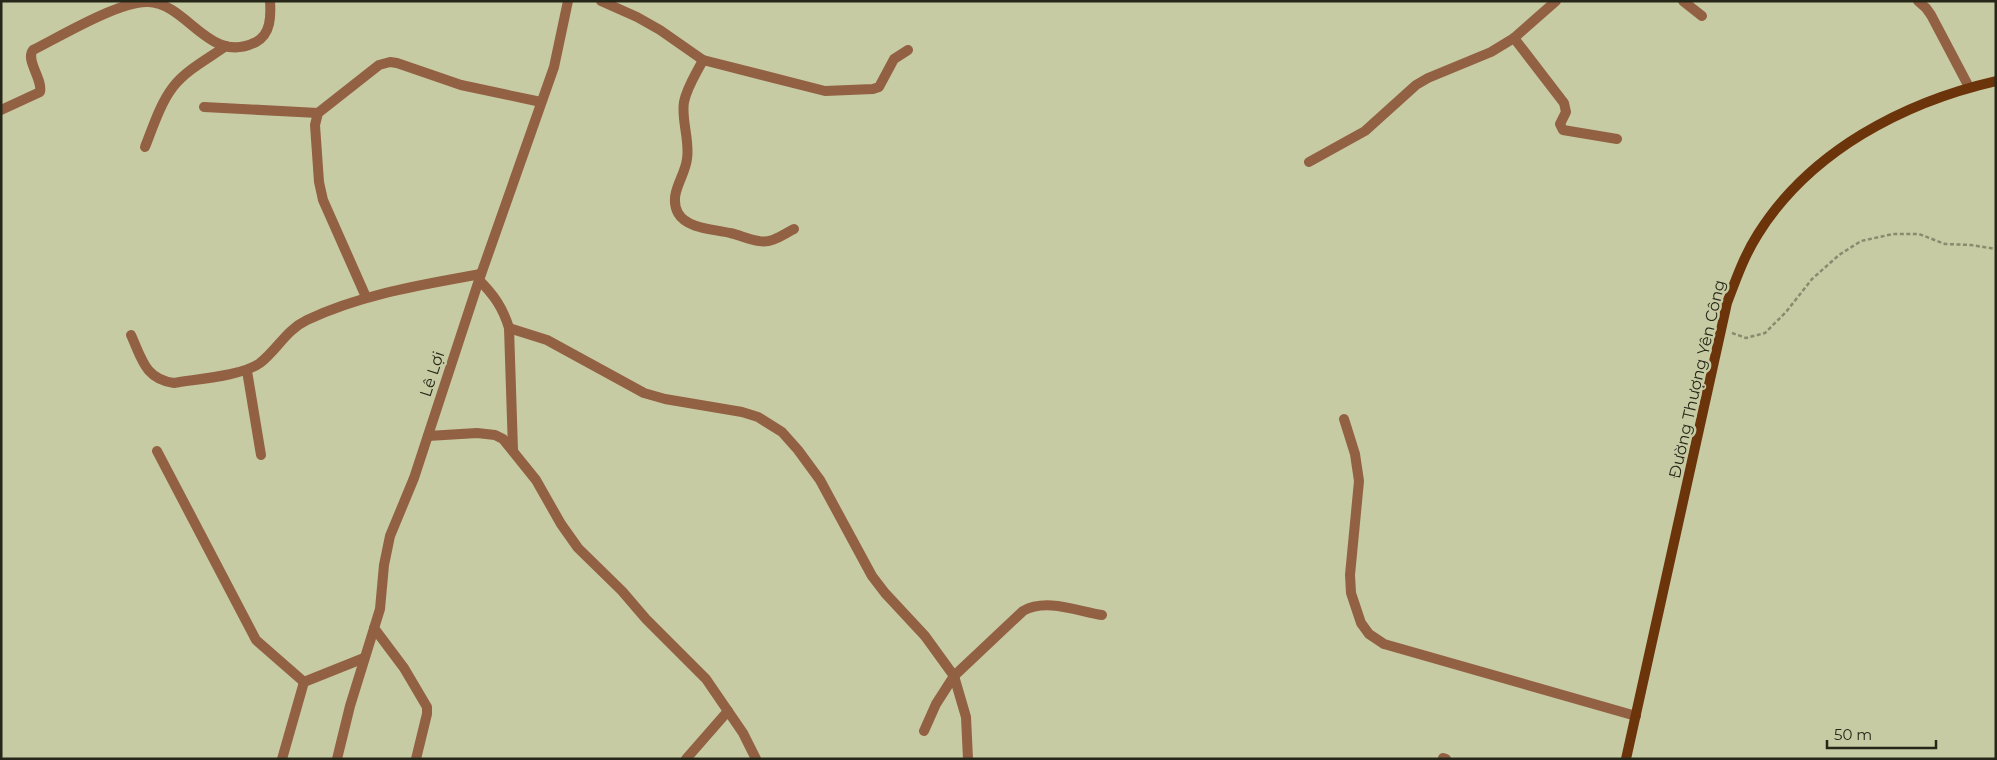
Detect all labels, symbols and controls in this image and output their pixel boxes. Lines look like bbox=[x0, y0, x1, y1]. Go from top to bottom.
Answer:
street label: Đường Thượng Yên Công bbox=[1665, 278, 1729, 480]
street label: Lê Lợi bbox=[416, 349, 448, 399]
scale bar bbox=[1827, 718, 1936, 750]
text: 50 m bbox=[1834, 725, 1872, 744]

